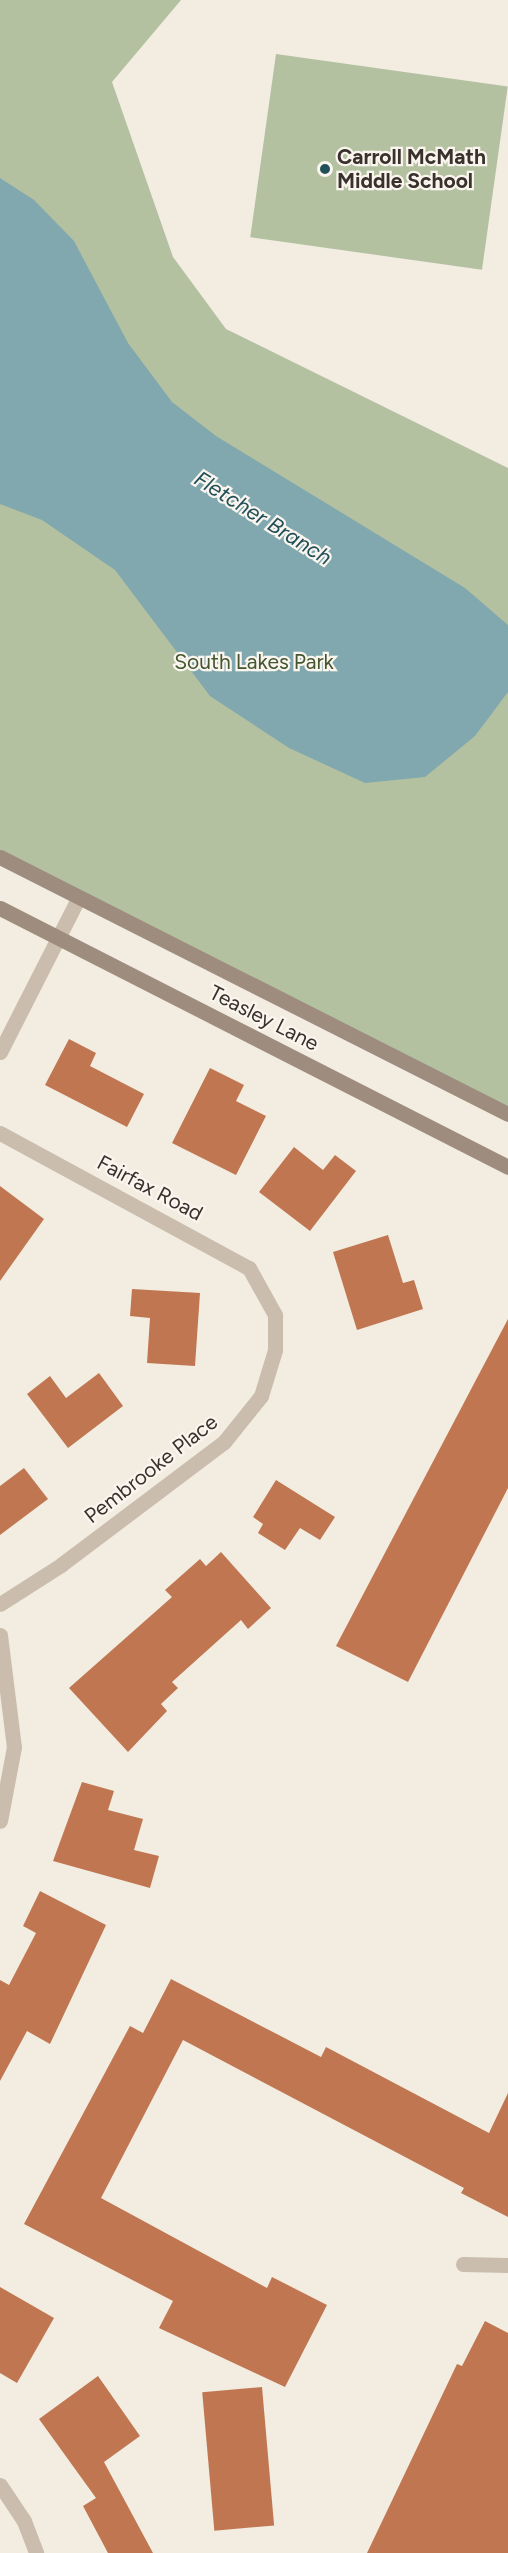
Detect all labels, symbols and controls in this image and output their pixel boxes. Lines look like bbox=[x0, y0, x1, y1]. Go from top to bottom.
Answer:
place label: Carroll McMath Middle School bbox=[337, 144, 486, 194]
marker: Carroll McMath Middle School bbox=[318, 162, 332, 176]
water label: Fletcher Branch bbox=[190, 465, 336, 571]
park label: South Lakes Park bbox=[174, 649, 334, 675]
street label: Teasley Lane bbox=[205, 980, 323, 1056]
street label: Fairfax Road bbox=[93, 1150, 207, 1226]
street label: Pembrooke Place bbox=[79, 1409, 223, 1529]

